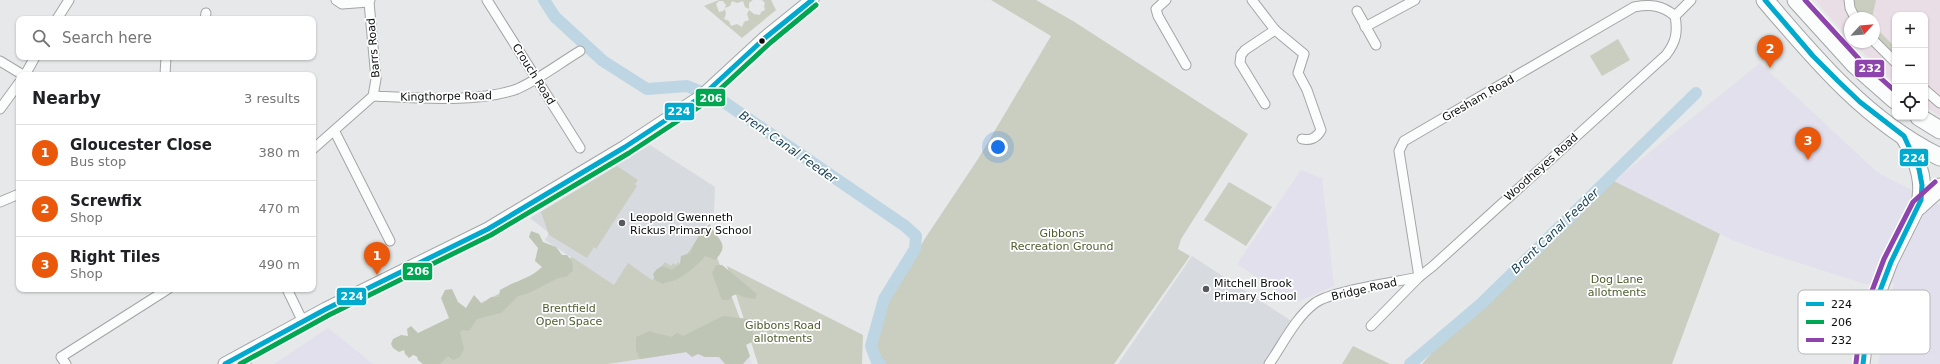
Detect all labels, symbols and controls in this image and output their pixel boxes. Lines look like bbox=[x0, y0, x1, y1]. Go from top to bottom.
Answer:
north arrow bbox=[1844, 12, 1880, 48]
map controls bbox=[1892, 12, 1928, 120]
button: + bbox=[1892, 12, 1928, 48]
search box bbox=[16, 16, 316, 60]
street label: Barrs Road bbox=[364, 18, 383, 78]
icon: search bbox=[30, 27, 52, 49]
text: Search here bbox=[62, 29, 152, 47]
pin: 2 bbox=[1757, 35, 1783, 68]
unlabelled marker bbox=[757, 36, 767, 46]
street label: Crouch Road bbox=[510, 41, 558, 107]
button: − bbox=[1892, 48, 1928, 84]
line badge: 232 bbox=[1854, 59, 1885, 78]
text: 232 bbox=[1859, 62, 1881, 75]
street label: Gresham Road bbox=[1440, 73, 1517, 124]
button: locate bbox=[1892, 84, 1928, 120]
text: Nearby bbox=[32, 88, 101, 108]
line badge: 206 bbox=[695, 88, 726, 107]
street label: Kingthorpe Road bbox=[400, 89, 492, 104]
text: 3 results bbox=[244, 91, 300, 106]
text: 206 bbox=[700, 92, 723, 105]
line badge: 224 bbox=[664, 102, 695, 121]
text: 224 bbox=[668, 105, 691, 118]
water label: Brent Canal Feeder bbox=[736, 108, 840, 187]
pin: 3 bbox=[1795, 127, 1821, 160]
street label: Woodheyes Road bbox=[1502, 131, 1581, 204]
text: Gloucester Close bbox=[70, 136, 212, 154]
your location bbox=[988, 137, 1008, 157]
text: 1 bbox=[40, 145, 50, 160]
text: 380 m bbox=[258, 145, 300, 160]
line badge: 224 bbox=[1899, 148, 1929, 167]
text: 224 bbox=[1903, 152, 1926, 165]
text: Bus stop bbox=[70, 154, 126, 169]
water label: Brent Canal Feeder bbox=[1508, 185, 1602, 276]
text: Screwfix bbox=[70, 192, 142, 210]
text: 2 bbox=[40, 201, 50, 216]
text: 470 m bbox=[258, 201, 300, 216]
text: Shop bbox=[70, 210, 103, 225]
place label: Leopold Gwenneth Rickus Primary School bbox=[630, 211, 752, 237]
marker: Leopold Gwenneth Rickus Primary School bbox=[617, 218, 627, 228]
park label: Gibbons Recreation Ground bbox=[1011, 227, 1113, 253]
pin: 1 bbox=[364, 242, 390, 275]
text: Right Tiles bbox=[70, 248, 160, 266]
text: 3 bbox=[40, 257, 50, 272]
text: 490 m bbox=[258, 257, 300, 272]
line badge: 206 bbox=[402, 262, 433, 281]
text: 206 bbox=[407, 265, 430, 278]
text: Shop bbox=[70, 266, 103, 281]
park label: Dog Lane allotments bbox=[1588, 273, 1646, 299]
street label: Bridge Road bbox=[1330, 276, 1398, 303]
place label: Mitchell Brook Primary School bbox=[1214, 277, 1297, 303]
marker: Mitchell Brook Primary School bbox=[1201, 284, 1211, 294]
line badge: 224 bbox=[336, 287, 367, 306]
text: 224 bbox=[341, 290, 364, 303]
legend bbox=[1798, 290, 1930, 354]
text: 224 bbox=[1831, 298, 1852, 311]
park label: Brentfield Open Space bbox=[536, 302, 602, 328]
text: 206 bbox=[1831, 316, 1852, 329]
park label: Gibbons Road allotments bbox=[745, 319, 821, 345]
text: 232 bbox=[1831, 334, 1852, 347]

